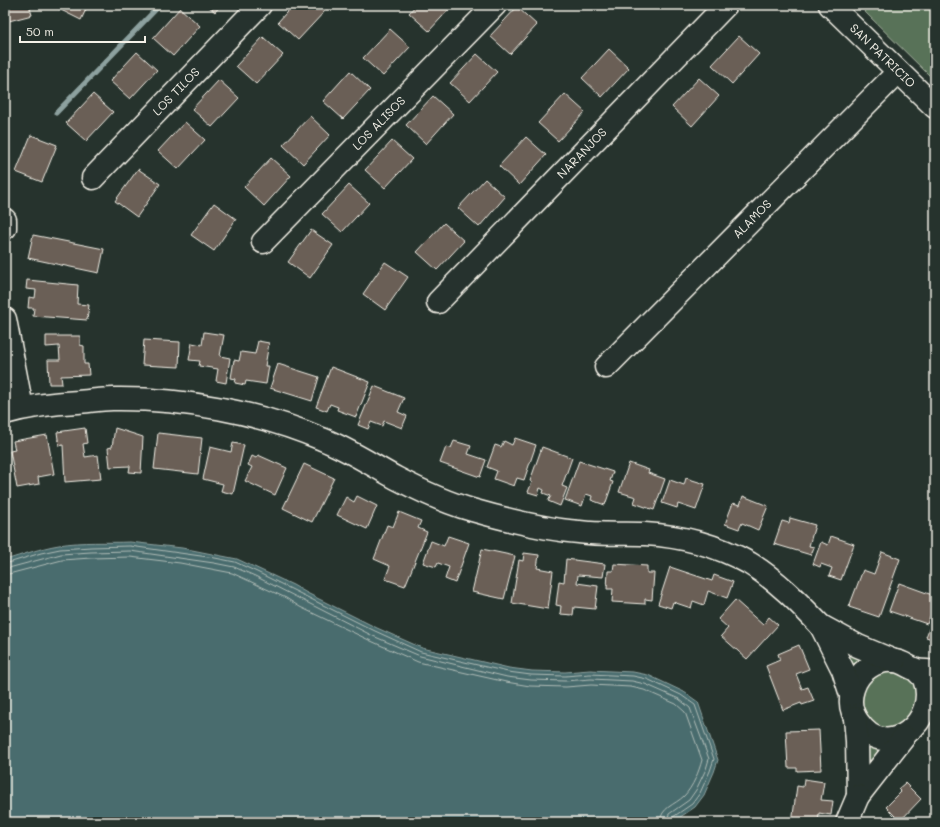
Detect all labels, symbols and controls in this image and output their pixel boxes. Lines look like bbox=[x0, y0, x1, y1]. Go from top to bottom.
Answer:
scale bar bbox=[20, 18, 145, 44]
street label: SAN PATRICIO bbox=[847, 20, 919, 91]
text: 50 m bbox=[26, 23, 54, 39]
street label: LOS TILOS bbox=[149, 63, 203, 118]
street label: LOS ALISOS bbox=[348, 92, 409, 153]
street label: NARANJOS bbox=[553, 124, 610, 182]
street label: ALAMOS bbox=[729, 195, 775, 241]

